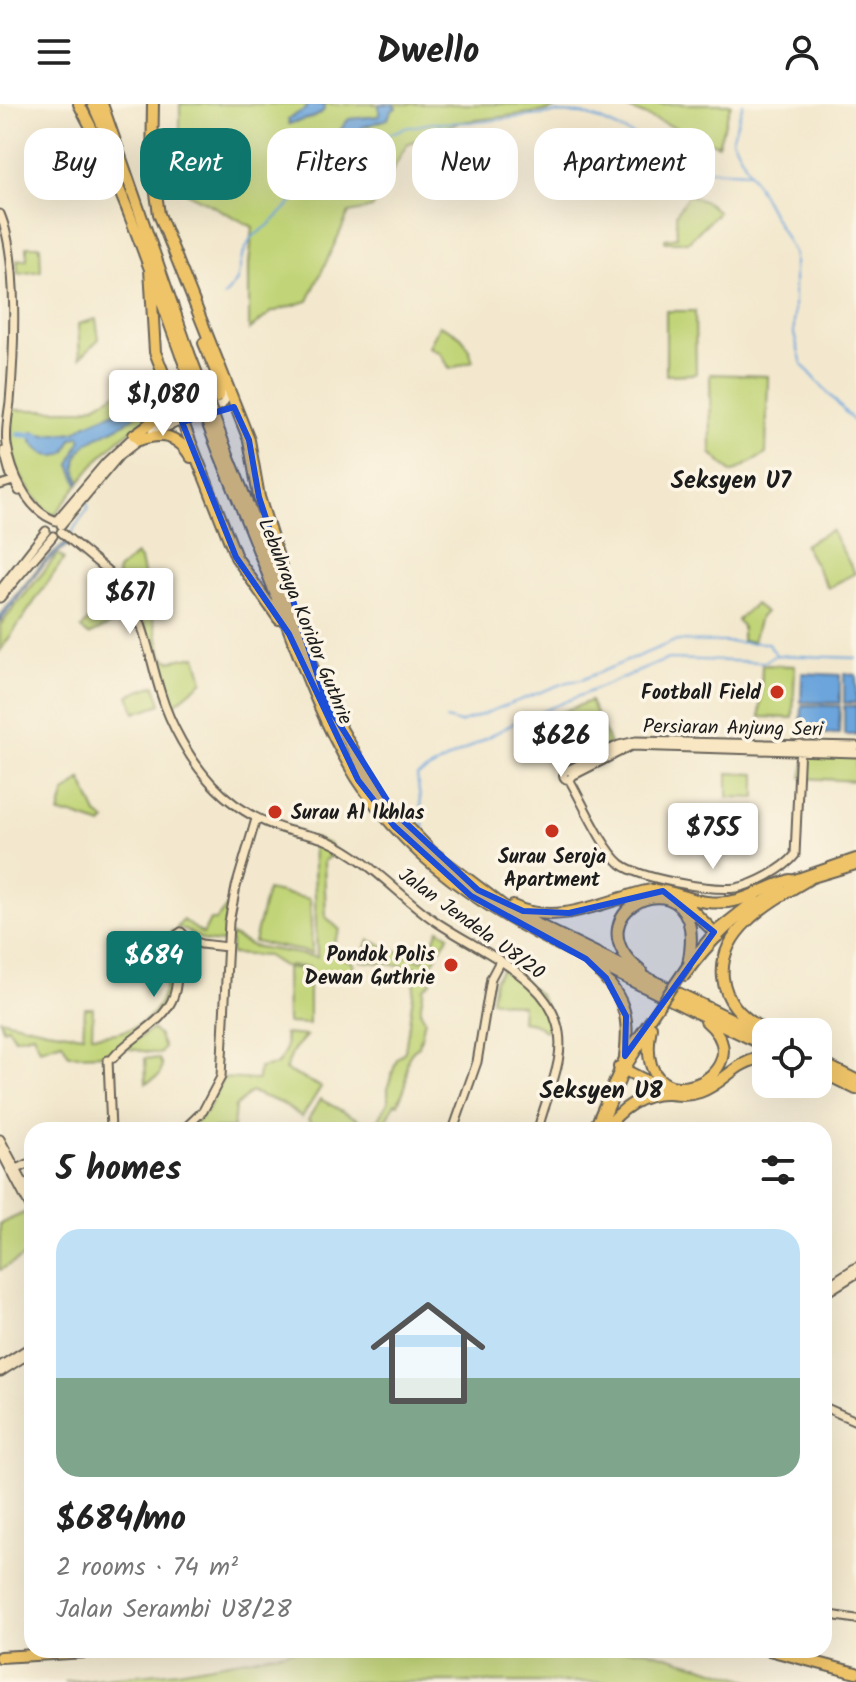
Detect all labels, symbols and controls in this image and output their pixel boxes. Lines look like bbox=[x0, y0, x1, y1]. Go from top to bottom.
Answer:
text: Dwello bbox=[377, 24, 479, 81]
icon: menu bbox=[32, 30, 76, 74]
icon: person bbox=[780, 30, 824, 74]
chip: Buy bbox=[24, 128, 124, 200]
chip: Rent bbox=[140, 128, 251, 200]
chip: Filters bbox=[267, 128, 396, 200]
chip: New bbox=[412, 128, 518, 200]
chip: Apartment bbox=[534, 128, 715, 200]
pin: $1,080 bbox=[98, 370, 228, 438]
text: $1,080 bbox=[127, 375, 199, 417]
district label: Seksyen U7 bbox=[671, 462, 792, 501]
street label: Lebuhraya Koridor Guthrie bbox=[248, 514, 360, 730]
pin: $671 bbox=[83, 568, 177, 636]
text: $671 bbox=[105, 573, 155, 615]
place label: Football Field bbox=[641, 678, 762, 710]
marker: Football Field bbox=[768, 683, 786, 701]
pin: $626 bbox=[514, 711, 608, 779]
street label: Persiaran Anjung Seri bbox=[642, 711, 825, 747]
text: $626 bbox=[532, 716, 590, 758]
place label: Surau Al Ikhlas bbox=[291, 798, 425, 830]
marker: Surau Al Ikhlas bbox=[266, 803, 284, 821]
pin: $755 bbox=[666, 803, 760, 871]
text: $755 bbox=[686, 808, 740, 850]
marker: Surau Seroja Apartment bbox=[543, 822, 561, 840]
place label: Surau Seroja Apartment bbox=[498, 842, 606, 897]
street label: Jalan Jendela U8/20 bbox=[391, 860, 551, 989]
pin: $684 bbox=[107, 931, 201, 999]
text: $684 bbox=[125, 936, 184, 978]
place label: Pondok Polis Dewan Guthrie bbox=[305, 940, 436, 995]
marker: Pondok Polis Dewan Guthrie bbox=[442, 956, 460, 974]
map controls bbox=[752, 1018, 832, 1098]
button: locate bbox=[752, 1018, 832, 1098]
district label: Seksyen U8 bbox=[539, 1072, 663, 1111]
text: 5 homes bbox=[56, 1143, 181, 1197]
icon: filters bbox=[756, 1148, 800, 1192]
icon: home bbox=[356, 1281, 500, 1425]
text: $684/mo bbox=[56, 1493, 186, 1547]
text: 2 rooms · 74 m² bbox=[56, 1547, 238, 1589]
text: Jalan Serambi U8/28 bbox=[56, 1589, 292, 1631]

